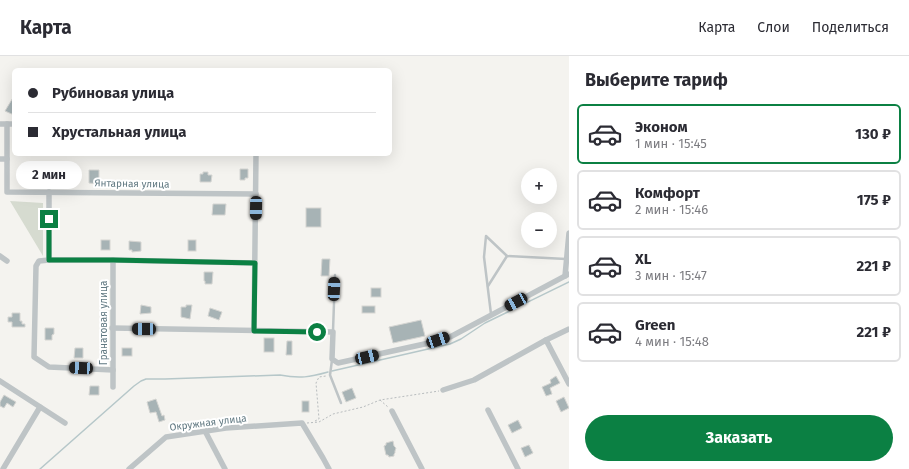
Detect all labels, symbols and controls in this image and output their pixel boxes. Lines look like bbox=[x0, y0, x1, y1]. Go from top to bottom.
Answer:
text: Карта bbox=[20, 16, 72, 39]
text: Карта bbox=[698, 19, 735, 36]
text: Слои bbox=[757, 19, 790, 36]
text: Поделиться bbox=[812, 19, 889, 36]
text: Выберите тариф bbox=[585, 69, 728, 91]
text: Рубиновая улица bbox=[52, 84, 174, 102]
icon: car bbox=[587, 116, 623, 152]
text: Эконом bbox=[635, 118, 688, 136]
text: Хрустальная улица bbox=[52, 123, 186, 141]
text: 130 ₽ bbox=[855, 125, 891, 143]
text: 1 мин · 15:45 bbox=[635, 136, 707, 151]
callout: 2 мин bbox=[16, 161, 82, 189]
text: 2 мин bbox=[32, 167, 66, 182]
map controls bbox=[521, 168, 557, 248]
button: + bbox=[521, 168, 557, 204]
street label: Янтарная улица bbox=[94, 177, 170, 191]
icon: car bbox=[587, 182, 623, 218]
text: Комфорт bbox=[635, 184, 700, 202]
text: 175 ₽ bbox=[857, 191, 891, 209]
car bbox=[250, 196, 262, 220]
text: 2 мин · 15:46 bbox=[635, 202, 708, 217]
route end bbox=[40, 210, 58, 228]
button: − bbox=[521, 212, 557, 248]
icon: car bbox=[587, 248, 623, 284]
text: XL bbox=[635, 250, 651, 268]
text: 221 ₽ bbox=[856, 257, 891, 275]
text: 3 мин · 15:47 bbox=[635, 268, 707, 283]
car bbox=[328, 277, 340, 301]
street label: Гранатовая улица bbox=[98, 281, 110, 365]
car bbox=[503, 291, 529, 313]
icon: car bbox=[587, 314, 623, 350]
text: Green bbox=[635, 316, 675, 334]
car bbox=[132, 323, 156, 335]
route start bbox=[308, 323, 326, 341]
text: 221 ₽ bbox=[856, 323, 891, 341]
car bbox=[425, 330, 451, 350]
text: 4 мин · 15:48 bbox=[635, 334, 709, 349]
car bbox=[354, 348, 380, 366]
car bbox=[69, 361, 93, 375]
street label: Окружная улица bbox=[169, 412, 247, 434]
button: Заказать bbox=[585, 415, 893, 461]

